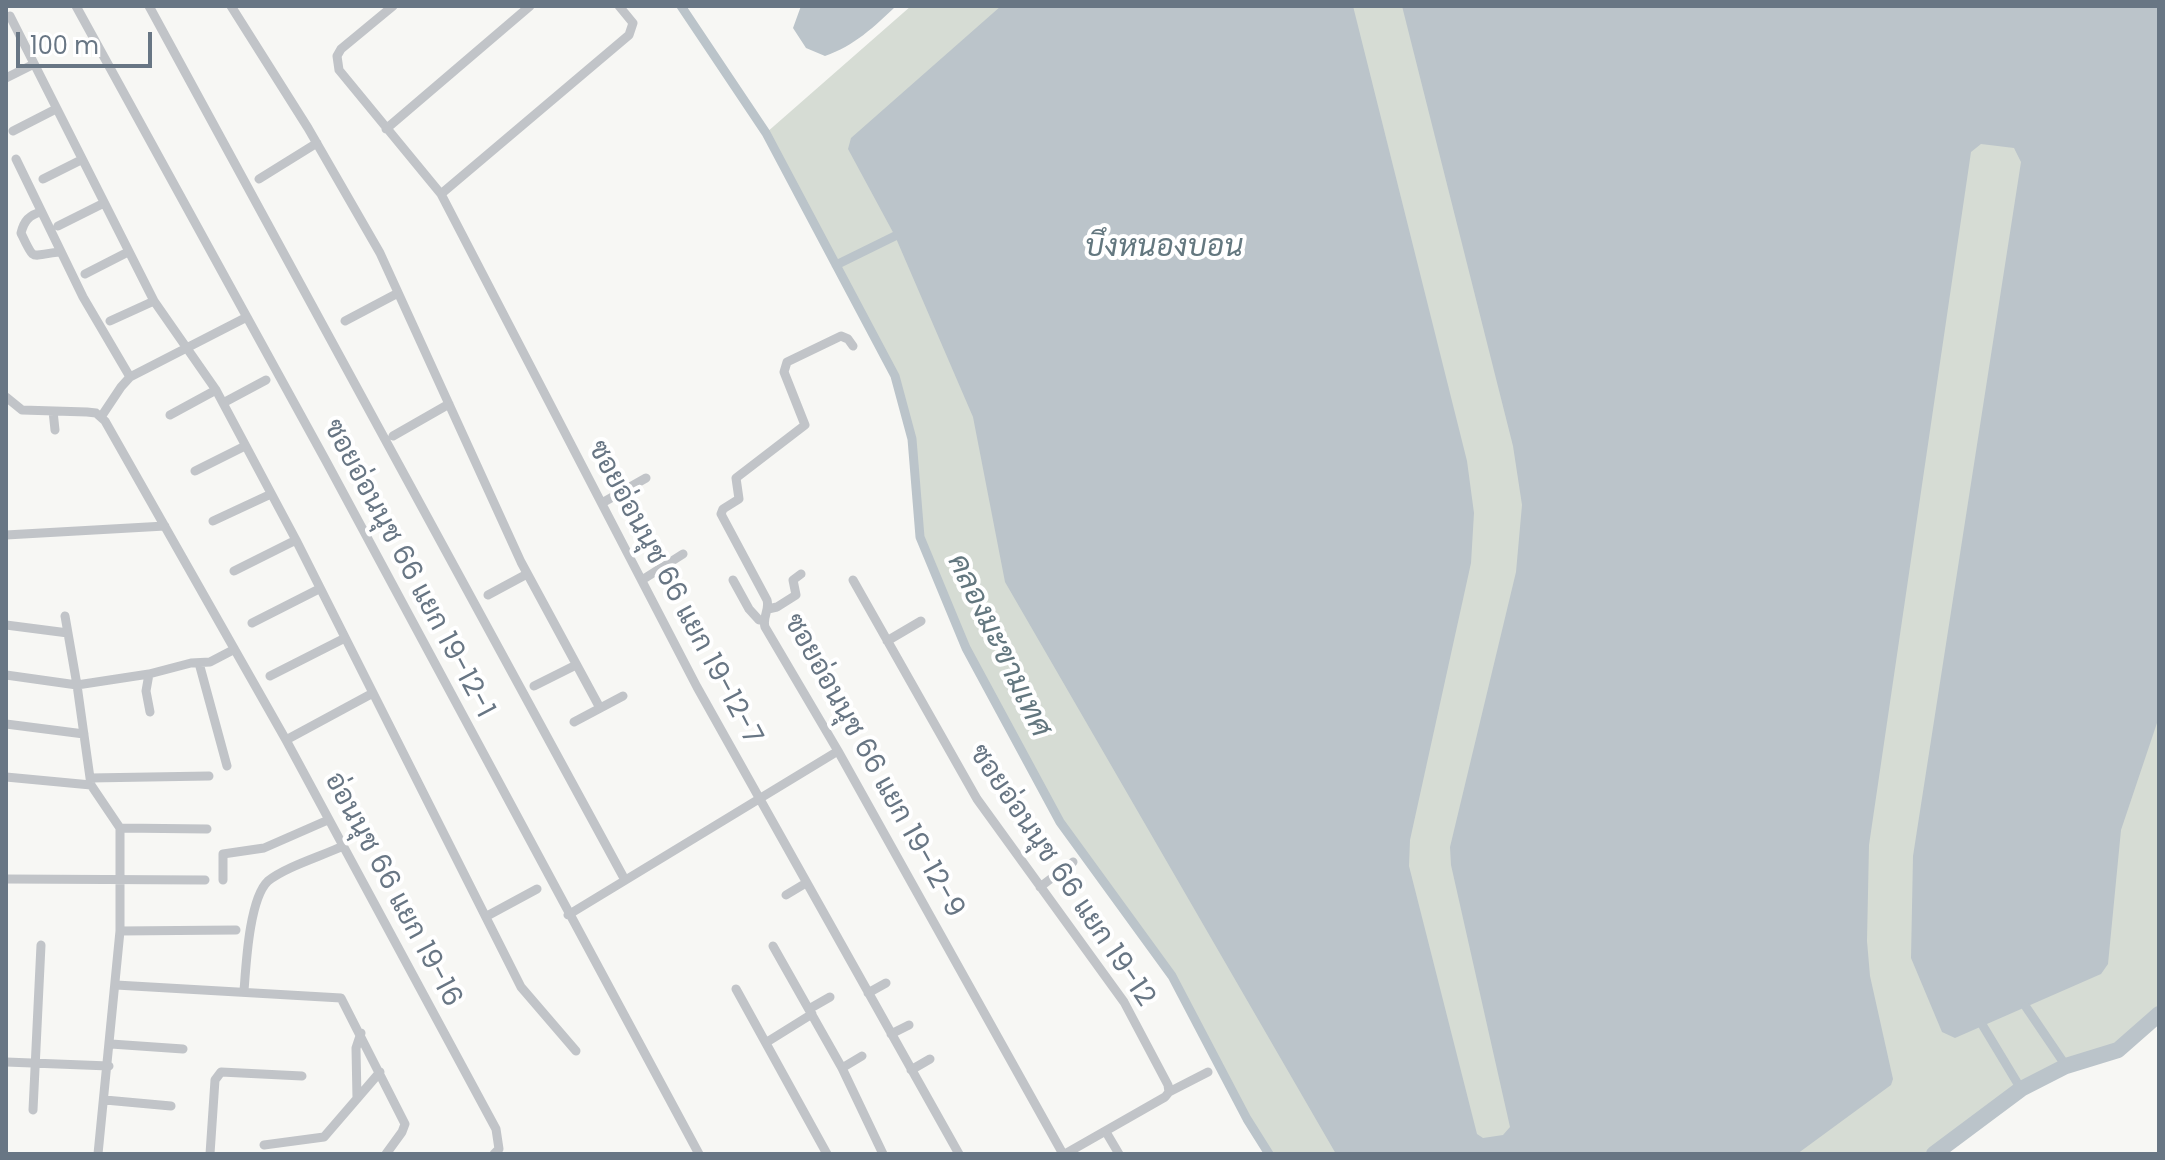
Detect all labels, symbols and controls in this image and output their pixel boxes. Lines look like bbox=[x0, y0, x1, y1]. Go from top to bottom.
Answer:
scale bar bbox=[20, 16, 156, 66]
text: 100 m bbox=[30, 29, 99, 62]
water label: บึงหนองบอน bbox=[1085, 230, 1243, 266]
street label: ซอยอ่อนนุช 66 แยก 19-12-1 bbox=[315, 414, 501, 724]
street label: ซอยอ่อนนุช 66 แยก 19-12-7 bbox=[580, 435, 768, 751]
water label: คลองมะขามเทศ bbox=[938, 549, 1058, 743]
street label: ซอยอ่อนนุช 66 แยก 19-12-9 bbox=[775, 608, 971, 924]
street label: ซอยอ่อนนุช 66 แยก 19-12 bbox=[961, 739, 1161, 1013]
street label: อ่อนนุช 66 แยก 19-16 bbox=[316, 767, 468, 1013]

